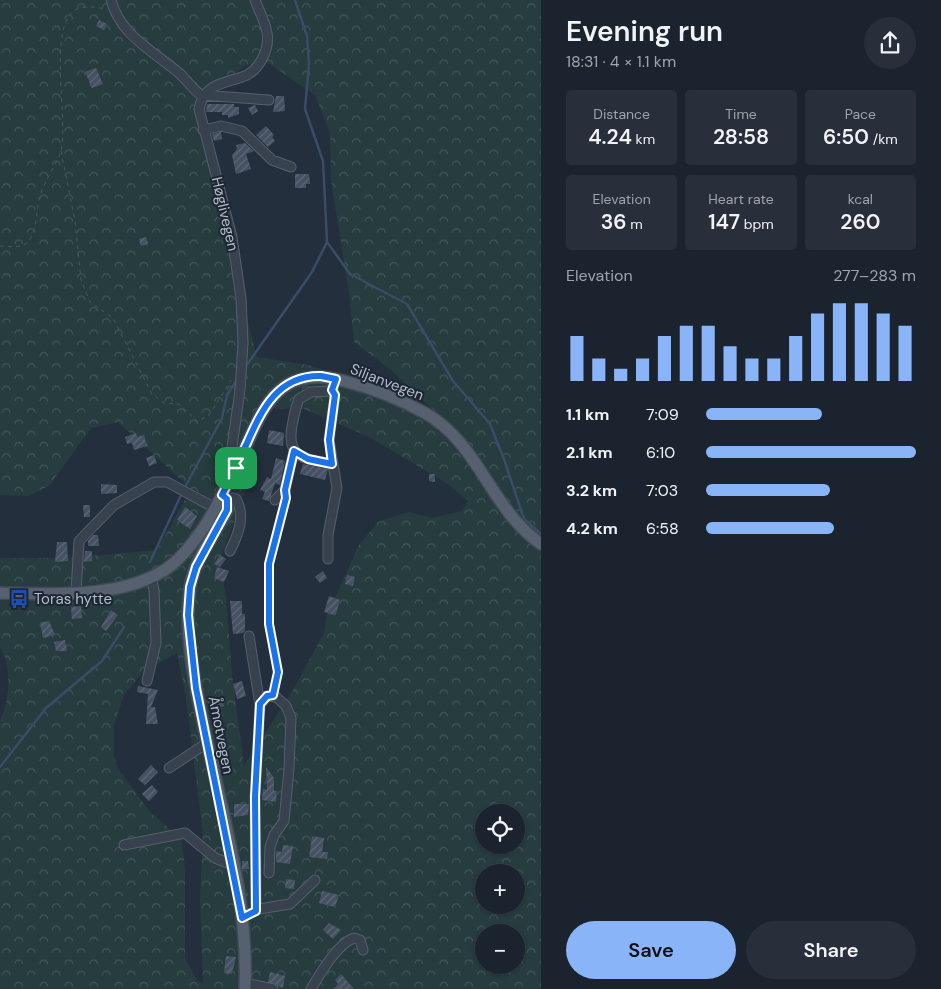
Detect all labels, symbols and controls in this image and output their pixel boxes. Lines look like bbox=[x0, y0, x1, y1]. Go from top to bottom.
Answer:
text: Evening run bbox=[566, 13, 723, 50]
button: share bbox=[864, 17, 916, 69]
text: 18:31 · 4 × 1.1 km bbox=[566, 51, 676, 72]
text: Distance bbox=[593, 105, 650, 123]
text: Time bbox=[725, 105, 757, 123]
text: Pace bbox=[845, 105, 876, 123]
text: 4.24 bbox=[588, 123, 632, 151]
text: 28:58 bbox=[713, 123, 769, 151]
text: 6:50 bbox=[823, 123, 869, 151]
text: km bbox=[632, 130, 655, 148]
text: /km bbox=[869, 130, 898, 148]
street label: Høglivegen bbox=[207, 175, 243, 253]
text: Elevation bbox=[592, 190, 651, 208]
text: Heart rate bbox=[708, 190, 774, 208]
text: kcal bbox=[848, 190, 873, 208]
text: 36 bbox=[601, 208, 627, 236]
text: 147 bbox=[708, 208, 740, 236]
text: 260 bbox=[840, 208, 880, 236]
text: m bbox=[627, 215, 643, 233]
text: bpm bbox=[740, 215, 774, 233]
text: Elevation bbox=[566, 265, 633, 286]
text: 277–283 m bbox=[833, 265, 916, 286]
street label: Siljanvegen bbox=[347, 359, 427, 405]
text: 1.1 km bbox=[566, 404, 609, 425]
text: 7:09 bbox=[646, 404, 679, 425]
text: 2.1 km bbox=[566, 442, 613, 463]
text: 6:10 bbox=[646, 442, 675, 463]
pin bbox=[215, 447, 257, 489]
icon: arrive bbox=[222, 454, 250, 482]
text: 3.2 km bbox=[566, 480, 617, 501]
text: 7:03 bbox=[646, 480, 678, 501]
text: 4.2 km bbox=[566, 518, 618, 539]
text: 6:58 bbox=[646, 518, 679, 539]
bus stop icon: Toras hytte bbox=[8, 588, 30, 610]
place label: Toras hytte bbox=[34, 589, 112, 609]
street label: Åmotvegen bbox=[204, 694, 238, 776]
map controls bbox=[475, 804, 525, 974]
button: locate bbox=[475, 804, 525, 854]
button: + bbox=[475, 864, 525, 914]
button: Save bbox=[566, 921, 736, 979]
button: Share bbox=[746, 921, 916, 979]
button: − bbox=[475, 924, 525, 974]

